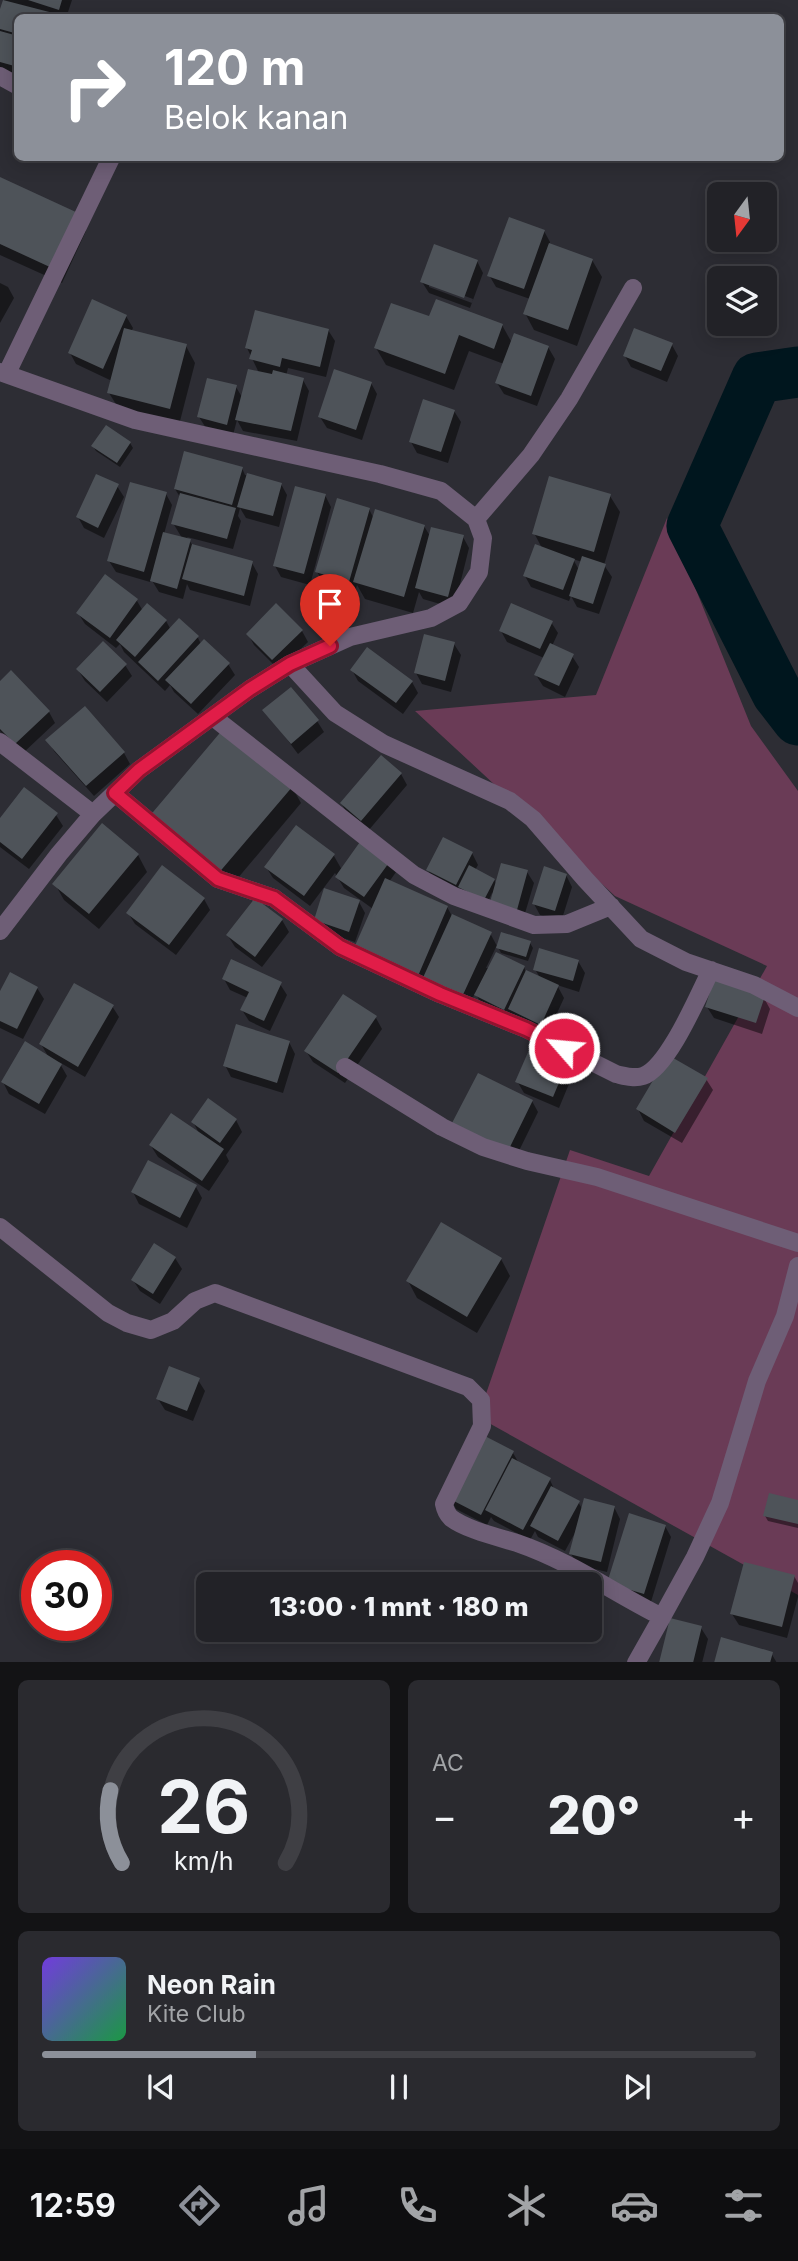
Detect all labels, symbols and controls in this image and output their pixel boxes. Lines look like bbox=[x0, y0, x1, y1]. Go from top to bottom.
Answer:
text: 120 m bbox=[164, 38, 305, 97]
icon: right bbox=[49, 42, 140, 133]
text: Belok kanan bbox=[164, 98, 348, 137]
north arrow bbox=[707, 182, 777, 252]
map controls bbox=[707, 182, 777, 336]
button: layers bbox=[707, 266, 777, 336]
pin bbox=[300, 574, 360, 646]
icon: arrive bbox=[311, 585, 349, 623]
position arrow bbox=[527, 1011, 601, 1085]
speed limit sign: 30 bbox=[21, 1550, 112, 1641]
text: 13:00 · 1 mnt · 180 m bbox=[269, 1591, 529, 1622]
text: AC bbox=[432, 1749, 464, 1777]
text: 26 bbox=[157, 1762, 251, 1851]
text: 20° bbox=[547, 1784, 641, 1847]
text: − bbox=[432, 1793, 457, 1839]
text: + bbox=[731, 1793, 756, 1839]
text: km/h bbox=[174, 1845, 234, 1875]
text: Neon Rain bbox=[147, 1969, 276, 2000]
text: Kite Club bbox=[147, 2000, 246, 2028]
icon: previous bbox=[142, 2068, 180, 2106]
icon: pause bbox=[380, 2068, 418, 2106]
icon: next bbox=[618, 2068, 656, 2106]
icon: directions bbox=[175, 2181, 224, 2230]
icon: music bbox=[284, 2181, 333, 2230]
icon: phone bbox=[393, 2181, 442, 2230]
icon: climate bbox=[502, 2181, 551, 2230]
icon: car bbox=[610, 2181, 659, 2230]
icon: filters bbox=[719, 2181, 768, 2230]
text: 12:59 bbox=[30, 2186, 116, 2225]

